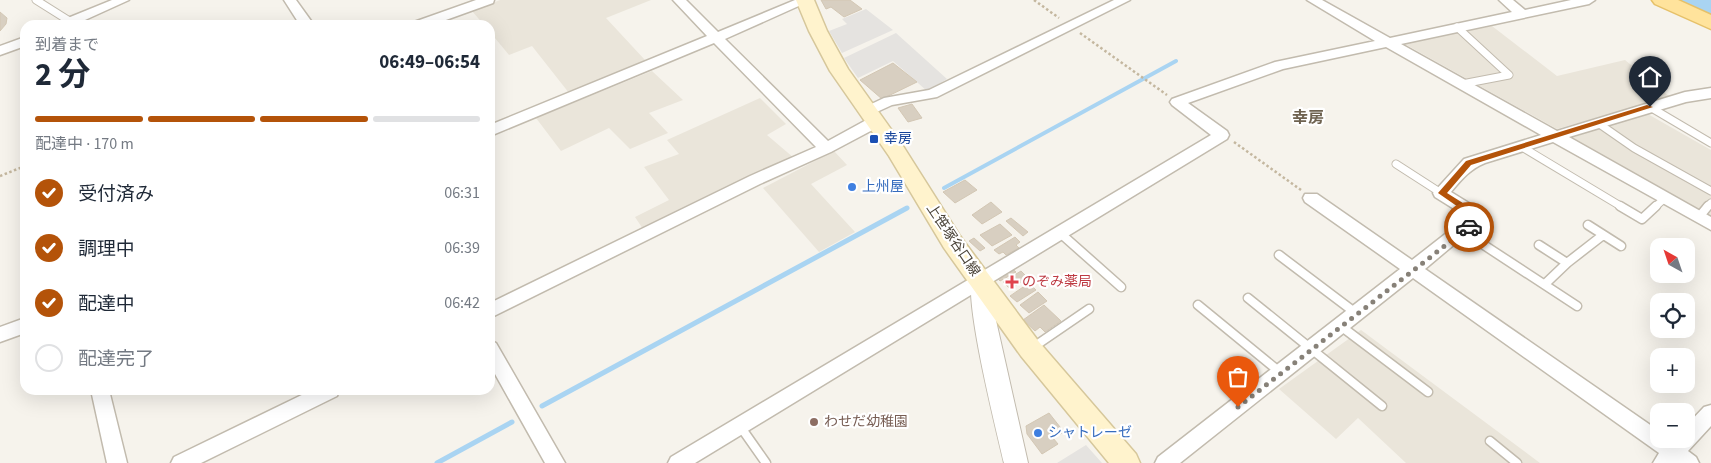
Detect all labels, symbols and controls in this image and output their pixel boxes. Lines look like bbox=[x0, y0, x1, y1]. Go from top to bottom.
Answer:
text: 到着まで bbox=[35, 34, 99, 56]
text: 06:49–06:54 bbox=[379, 49, 480, 76]
text: 2 分 bbox=[35, 52, 90, 98]
pin bbox=[1629, 56, 1671, 107]
icon: home bbox=[1636, 63, 1664, 91]
district label: 幸房 bbox=[1292, 107, 1324, 129]
place label: 幸房 bbox=[884, 129, 912, 149]
text: 配達中 · 170 m bbox=[35, 133, 134, 155]
marker: 幸房 bbox=[868, 133, 880, 145]
place label: 上州屋 bbox=[862, 177, 904, 197]
icon: check bbox=[35, 179, 63, 207]
text: 受付済み bbox=[78, 181, 154, 208]
marker: 上州屋 bbox=[846, 181, 858, 193]
text: 06:31 bbox=[444, 182, 480, 204]
street label: 上笹塚谷口線 bbox=[921, 200, 985, 280]
courier bbox=[1444, 202, 1494, 252]
icon: car bbox=[1455, 213, 1483, 241]
icon: check bbox=[35, 234, 63, 262]
text: 調理中 bbox=[78, 236, 135, 263]
text: 06:39 bbox=[444, 237, 480, 259]
north arrow bbox=[1650, 238, 1695, 282]
map controls bbox=[1650, 238, 1695, 448]
place label: のぞみ薬局 bbox=[1022, 272, 1092, 292]
marker: のぞみ薬局 bbox=[1006, 276, 1018, 288]
icon: check bbox=[35, 289, 63, 317]
text: 配達中 bbox=[78, 291, 135, 318]
text: 06:42 bbox=[444, 292, 480, 314]
button: locate bbox=[1650, 293, 1695, 338]
text: 配達完了 bbox=[78, 346, 154, 373]
button: + bbox=[1650, 348, 1695, 393]
pin bbox=[1217, 356, 1259, 407]
icon: bag bbox=[1224, 363, 1252, 391]
button: − bbox=[1650, 403, 1695, 448]
place label: わせだ幼稚園 bbox=[824, 412, 908, 432]
marker: わせだ幼稚園 bbox=[808, 416, 820, 428]
place label: シャトレーゼ bbox=[1048, 423, 1132, 443]
marker: シャトレーゼ bbox=[1032, 427, 1044, 439]

